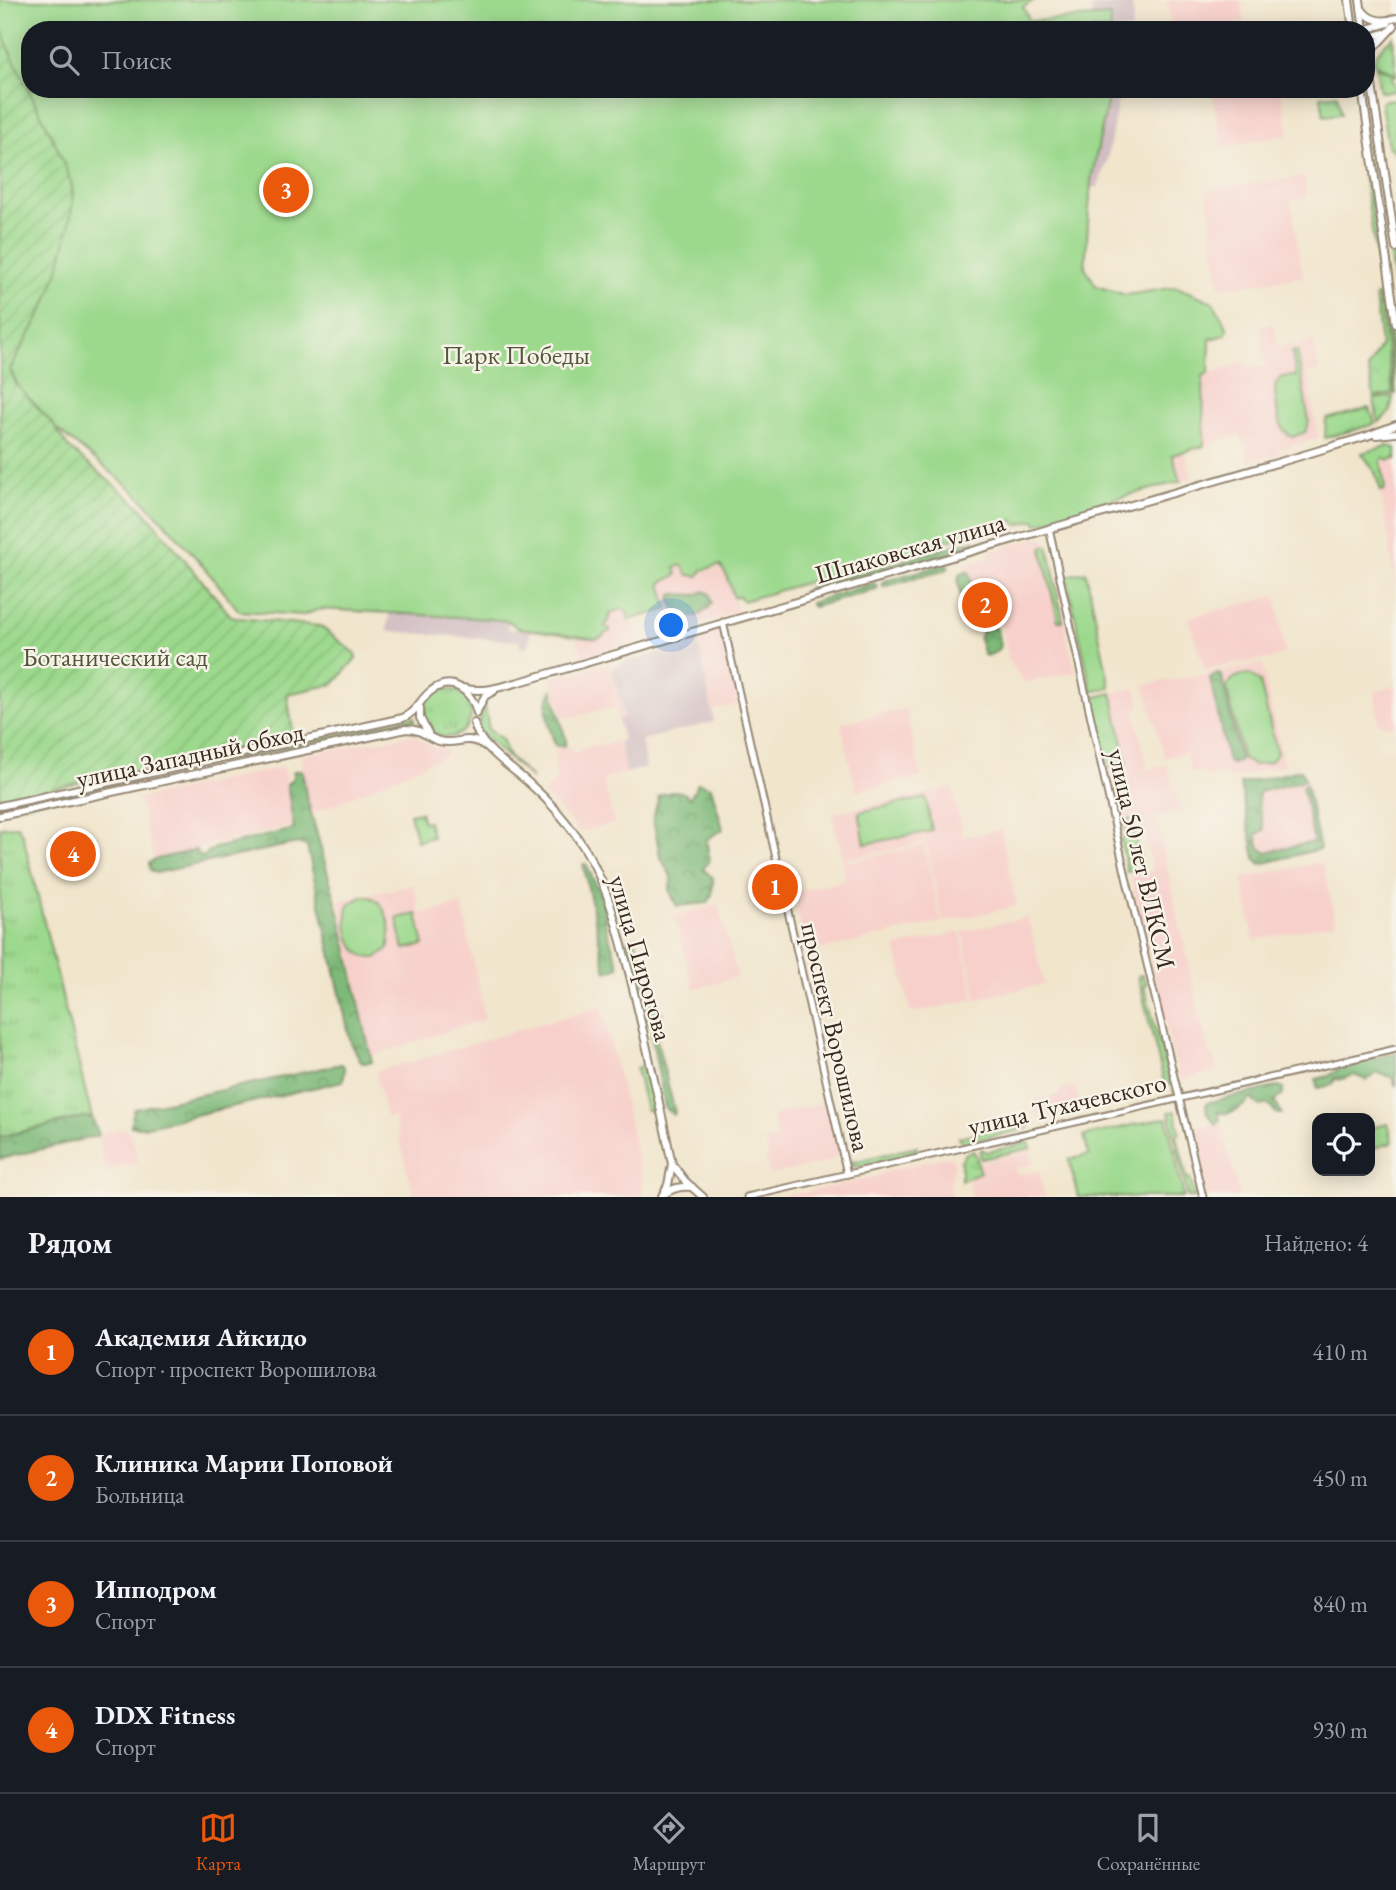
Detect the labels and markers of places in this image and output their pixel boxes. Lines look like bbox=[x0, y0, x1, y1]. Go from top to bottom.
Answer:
pin: 3 bbox=[263, 164, 309, 216]
pin: 2 bbox=[962, 579, 1008, 631]
pin: 4 bbox=[50, 828, 96, 880]
pin: 1 bbox=[752, 861, 798, 913]

